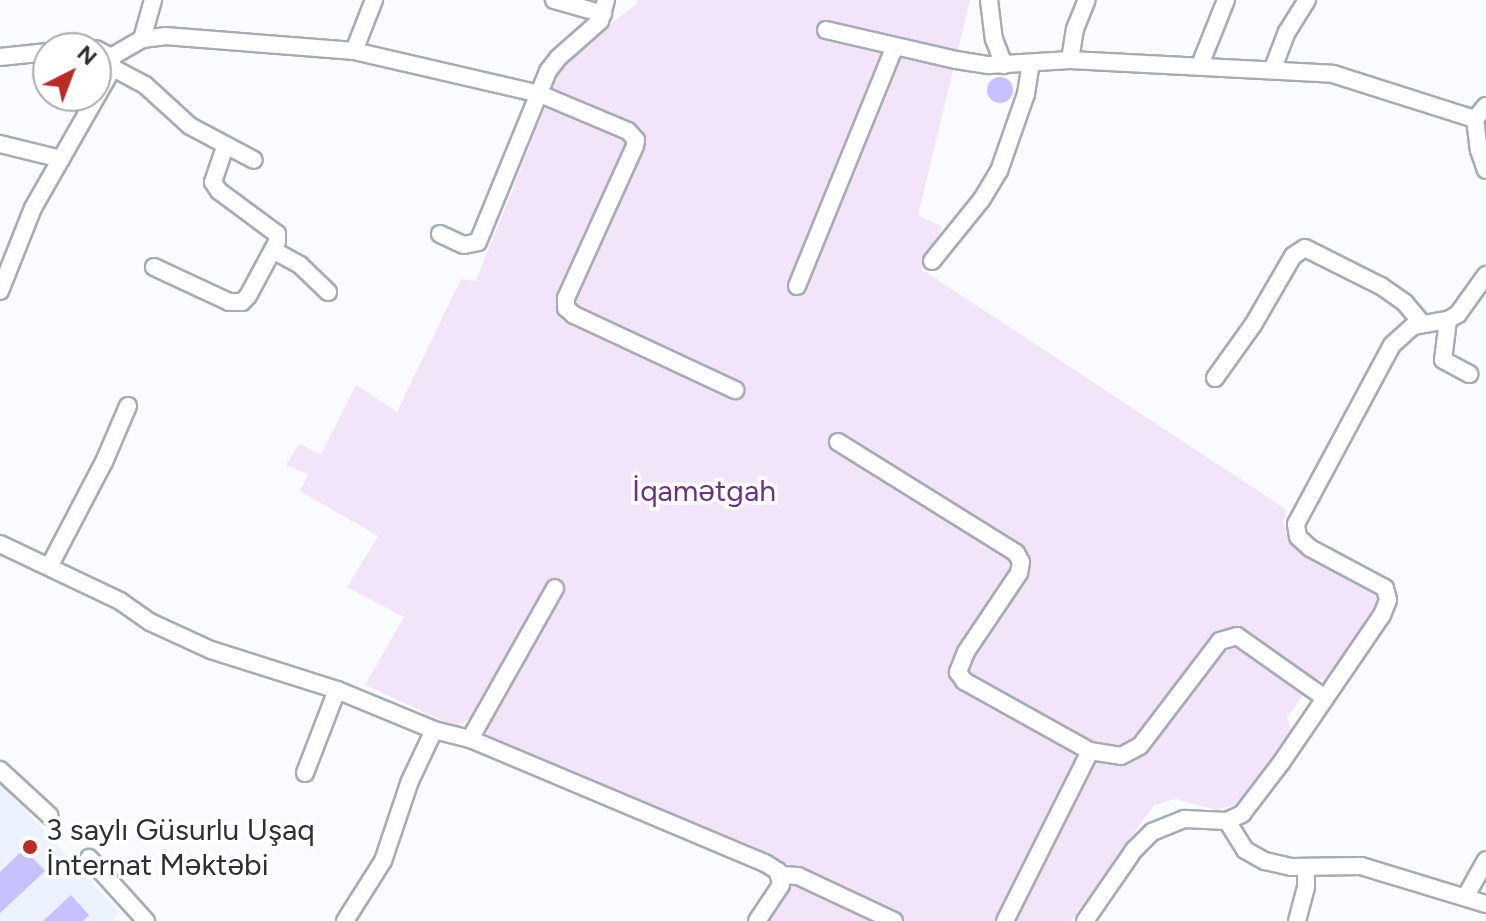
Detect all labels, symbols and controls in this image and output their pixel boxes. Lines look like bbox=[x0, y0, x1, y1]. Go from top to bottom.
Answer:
north arrow bbox=[32, 32, 112, 112]
text: N bbox=[72, 40, 102, 71]
park label: İqamətgah bbox=[632, 473, 776, 509]
place label: 3 saylı Güsurlu Uşaq İnternat Məktəbi bbox=[46, 812, 315, 882]
marker: 3 saylı Güsurlu Uşaq İnternat Məktəbi bbox=[21, 838, 39, 856]

